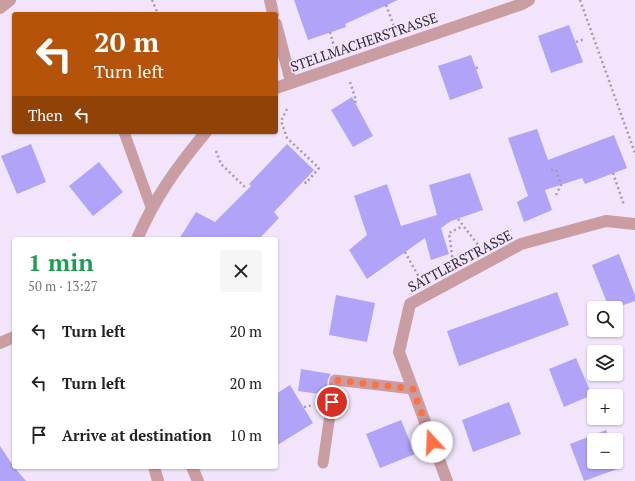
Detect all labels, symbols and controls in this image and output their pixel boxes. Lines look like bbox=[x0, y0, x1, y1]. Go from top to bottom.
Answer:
street label: STELLMACHERSTRASSE bbox=[288, 7, 440, 76]
text: 20 m bbox=[94, 23, 159, 60]
icon: left bbox=[28, 28, 80, 80]
text: Turn left bbox=[94, 59, 164, 83]
icon: left bbox=[71, 104, 93, 126]
text: Then bbox=[28, 105, 63, 125]
street label: SATTLERSTRASSE bbox=[404, 225, 515, 296]
text: 1 min bbox=[28, 246, 94, 278]
button: close bbox=[220, 250, 262, 292]
text: 50 m · 13:27 bbox=[28, 277, 98, 295]
map controls bbox=[587, 301, 623, 469]
button: search bbox=[587, 301, 623, 337]
icon: left bbox=[28, 320, 50, 342]
text: Turn left bbox=[62, 321, 126, 341]
text: 20 m bbox=[229, 321, 262, 341]
button: layers bbox=[587, 345, 623, 381]
icon: left bbox=[28, 372, 50, 394]
text: Turn left bbox=[62, 373, 126, 393]
text: 20 m bbox=[229, 373, 262, 393]
pin bbox=[315, 385, 349, 419]
button: + bbox=[587, 389, 623, 425]
icon: arrive bbox=[321, 391, 343, 413]
position arrow bbox=[411, 421, 453, 463]
icon: arrive bbox=[28, 424, 50, 446]
text: Arrive at destination bbox=[62, 425, 212, 445]
text: 10 m bbox=[229, 425, 262, 445]
button: − bbox=[587, 433, 623, 469]

